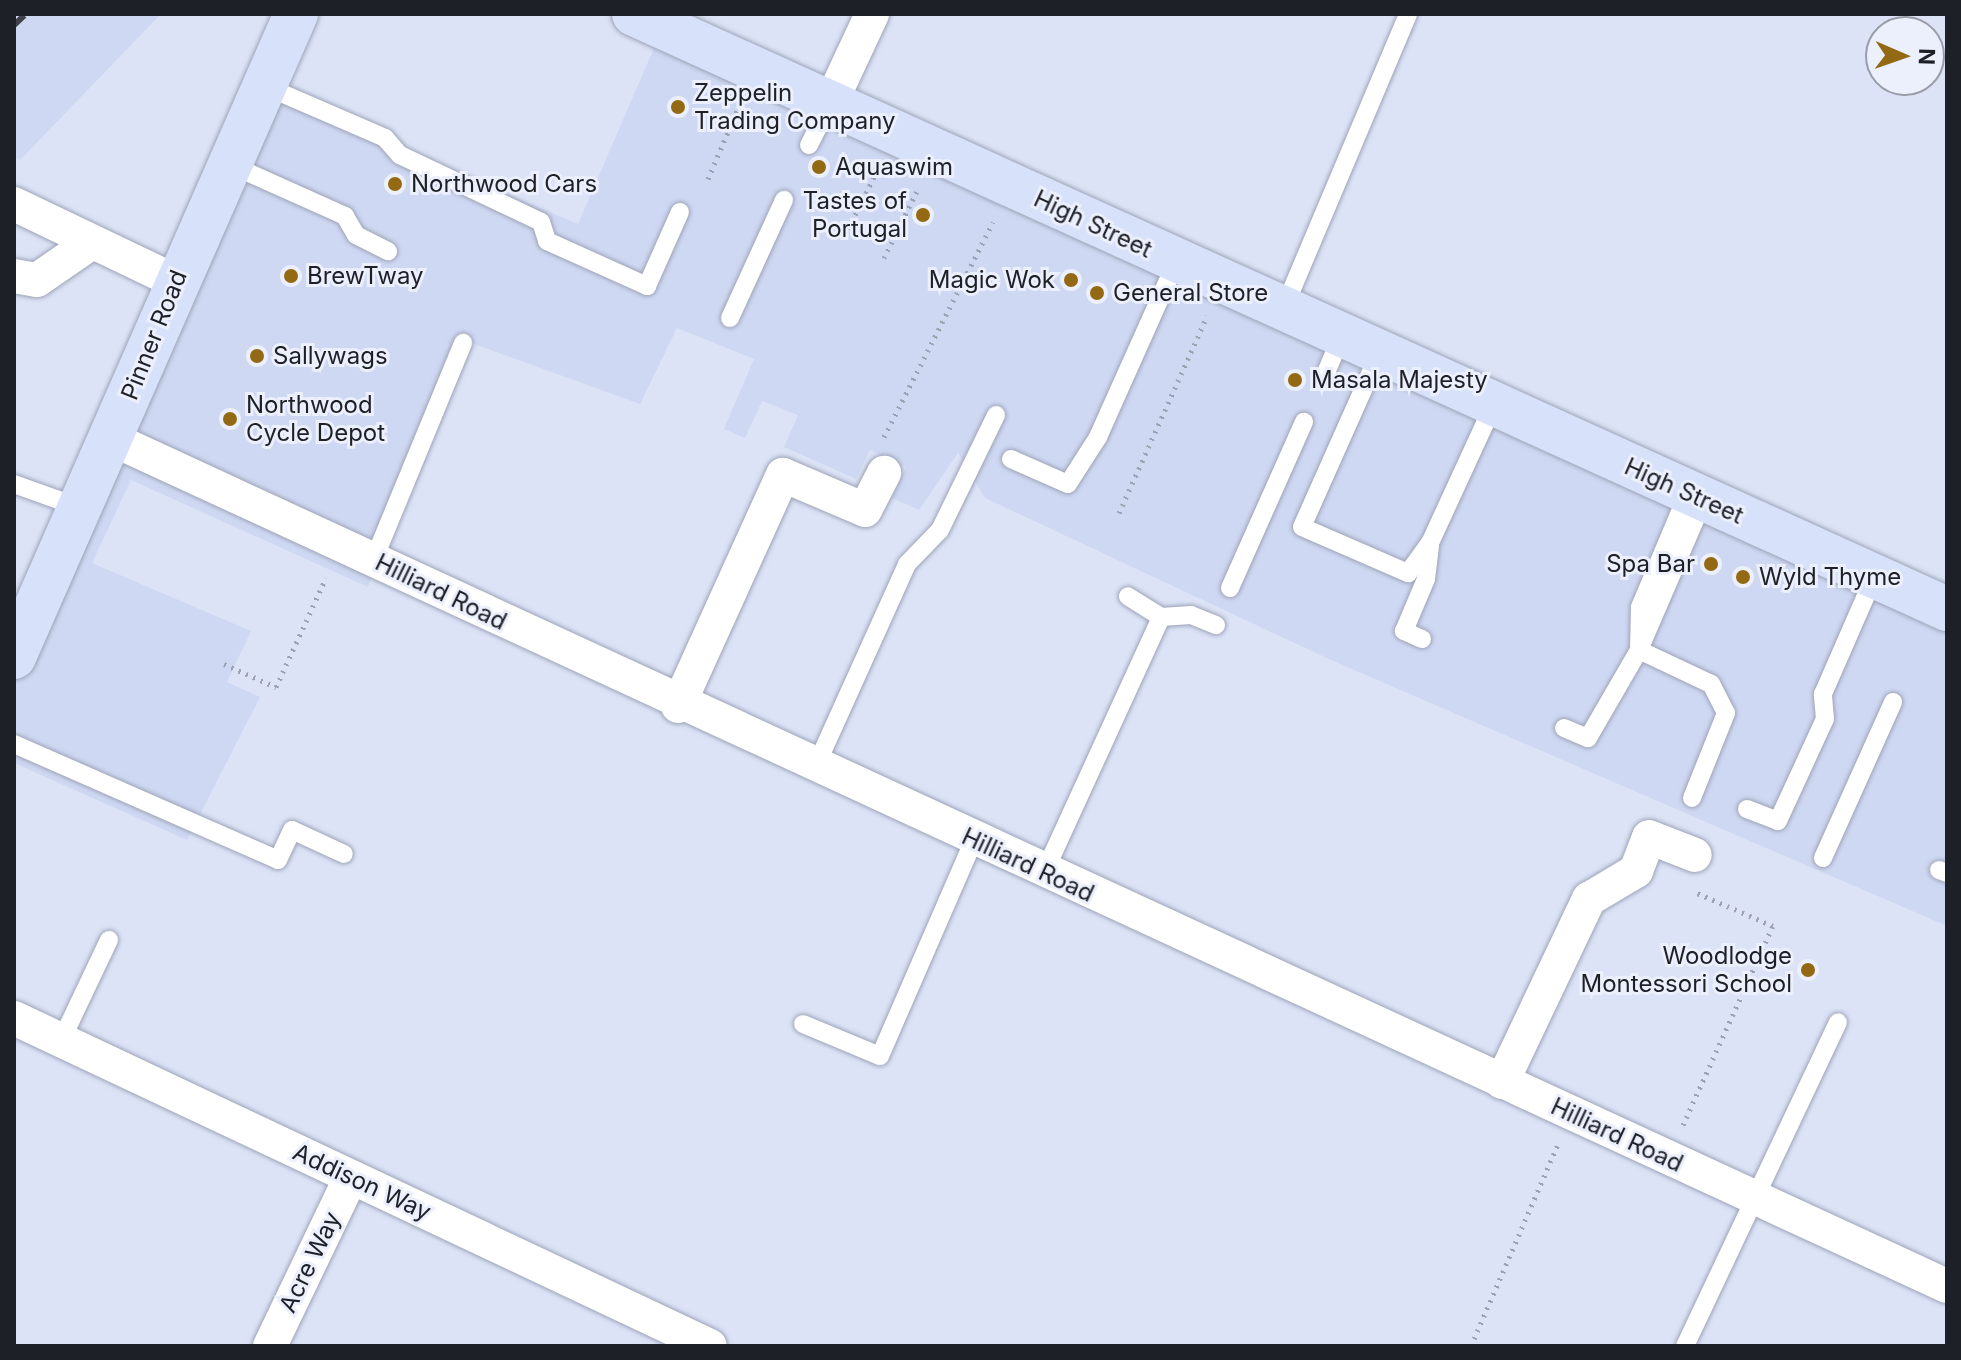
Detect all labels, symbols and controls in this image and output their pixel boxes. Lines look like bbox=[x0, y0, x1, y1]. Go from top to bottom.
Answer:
north arrow bbox=[1865, 16, 1945, 96]
text: N bbox=[1914, 48, 1940, 66]
place label: Zeppelin Trading Company bbox=[694, 79, 895, 135]
marker: Zeppelin Trading Company bbox=[669, 98, 687, 116]
place label: Aquaswim bbox=[835, 153, 953, 181]
marker: Aquaswim bbox=[810, 158, 828, 176]
place label: Northwood Cars bbox=[411, 170, 597, 198]
marker: Northwood Cars bbox=[386, 175, 404, 193]
street label: High Street bbox=[1029, 184, 1157, 264]
place label: Tastes of Portugal bbox=[803, 187, 907, 243]
marker: Tastes of Portugal bbox=[914, 206, 932, 224]
place label: BrewTway bbox=[307, 262, 424, 290]
street label: Pinner Road bbox=[115, 266, 193, 404]
place label: Magic Wok bbox=[929, 266, 1055, 294]
marker: BrewTway bbox=[282, 267, 300, 285]
marker: Magic Wok bbox=[1062, 271, 1080, 289]
place label: General Store bbox=[1113, 279, 1268, 307]
marker: General Store bbox=[1088, 284, 1106, 302]
place label: Sallywags bbox=[273, 342, 388, 370]
marker: Sallywags bbox=[248, 347, 266, 365]
place label: Masala Majesty bbox=[1311, 366, 1488, 394]
marker: Masala Majesty bbox=[1286, 371, 1304, 389]
place label: Northwood Cycle Depot bbox=[246, 391, 385, 447]
marker: Northwood Cycle Depot bbox=[221, 410, 239, 428]
street label: High Street bbox=[1620, 452, 1748, 530]
street label: Hilliard Road bbox=[371, 548, 511, 636]
place label: Spa Bar bbox=[1606, 550, 1695, 578]
marker: Spa Bar bbox=[1702, 555, 1720, 573]
place label: Wyld Thyme bbox=[1759, 563, 1901, 591]
marker: Wyld Thyme bbox=[1734, 568, 1752, 586]
street label: Hilliard Road bbox=[957, 822, 1099, 908]
place label: Woodlodge Montessori School bbox=[1581, 942, 1792, 998]
marker: Woodlodge Montessori School bbox=[1799, 961, 1817, 979]
street label: Hilliard Road bbox=[1546, 1092, 1688, 1178]
street label: Addison Way bbox=[288, 1138, 436, 1226]
street label: Acre Way bbox=[273, 1207, 347, 1317]

